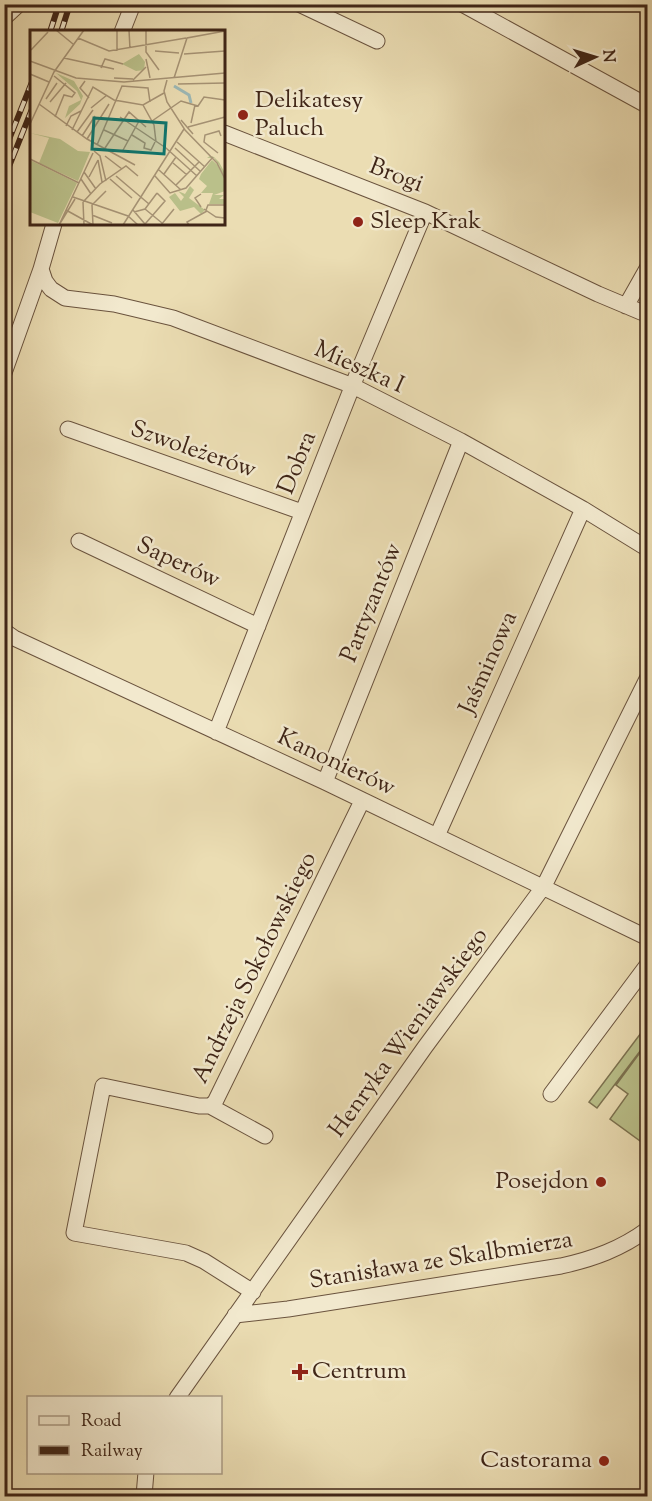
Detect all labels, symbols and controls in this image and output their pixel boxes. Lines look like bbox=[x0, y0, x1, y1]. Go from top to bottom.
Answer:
north arrow bbox=[565, 27, 625, 87]
inset map bbox=[30, 30, 225, 225]
text: N bbox=[596, 49, 619, 64]
place label: Delikatesy Paluch bbox=[255, 84, 363, 146]
marker: Delikatesy Paluch bbox=[236, 108, 250, 122]
street label: Brogi bbox=[364, 150, 428, 202]
place label: Sleep Krak bbox=[370, 205, 481, 239]
marker: Sleep Krak bbox=[351, 215, 365, 229]
street label: Mieszka I bbox=[308, 333, 410, 403]
street label: Szwoleżerów bbox=[126, 413, 260, 487]
street label: Dobra bbox=[270, 426, 326, 500]
street label: Saperów bbox=[130, 529, 226, 597]
street label: Partyzantów bbox=[333, 538, 411, 668]
street label: Jaśminowa bbox=[450, 606, 527, 722]
street label: Kanonierów bbox=[271, 721, 401, 805]
street label: Andrzeja Sokołowskiego bbox=[184, 847, 326, 1089]
street label: Henryka Wieniawskiego bbox=[321, 921, 497, 1145]
place label: Posejdon bbox=[496, 1165, 589, 1199]
marker: Posejdon bbox=[594, 1175, 608, 1189]
street label: Stanisława ze Skalbmierza bbox=[307, 1223, 575, 1299]
place label: Centrum bbox=[312, 1355, 407, 1389]
marker: Centrum bbox=[293, 1365, 307, 1379]
legend bbox=[27, 1396, 222, 1474]
text: Road bbox=[81, 1409, 121, 1435]
text: Railway bbox=[81, 1439, 143, 1465]
place label: Castorama bbox=[480, 1444, 592, 1478]
marker: Castorama bbox=[597, 1454, 611, 1468]

